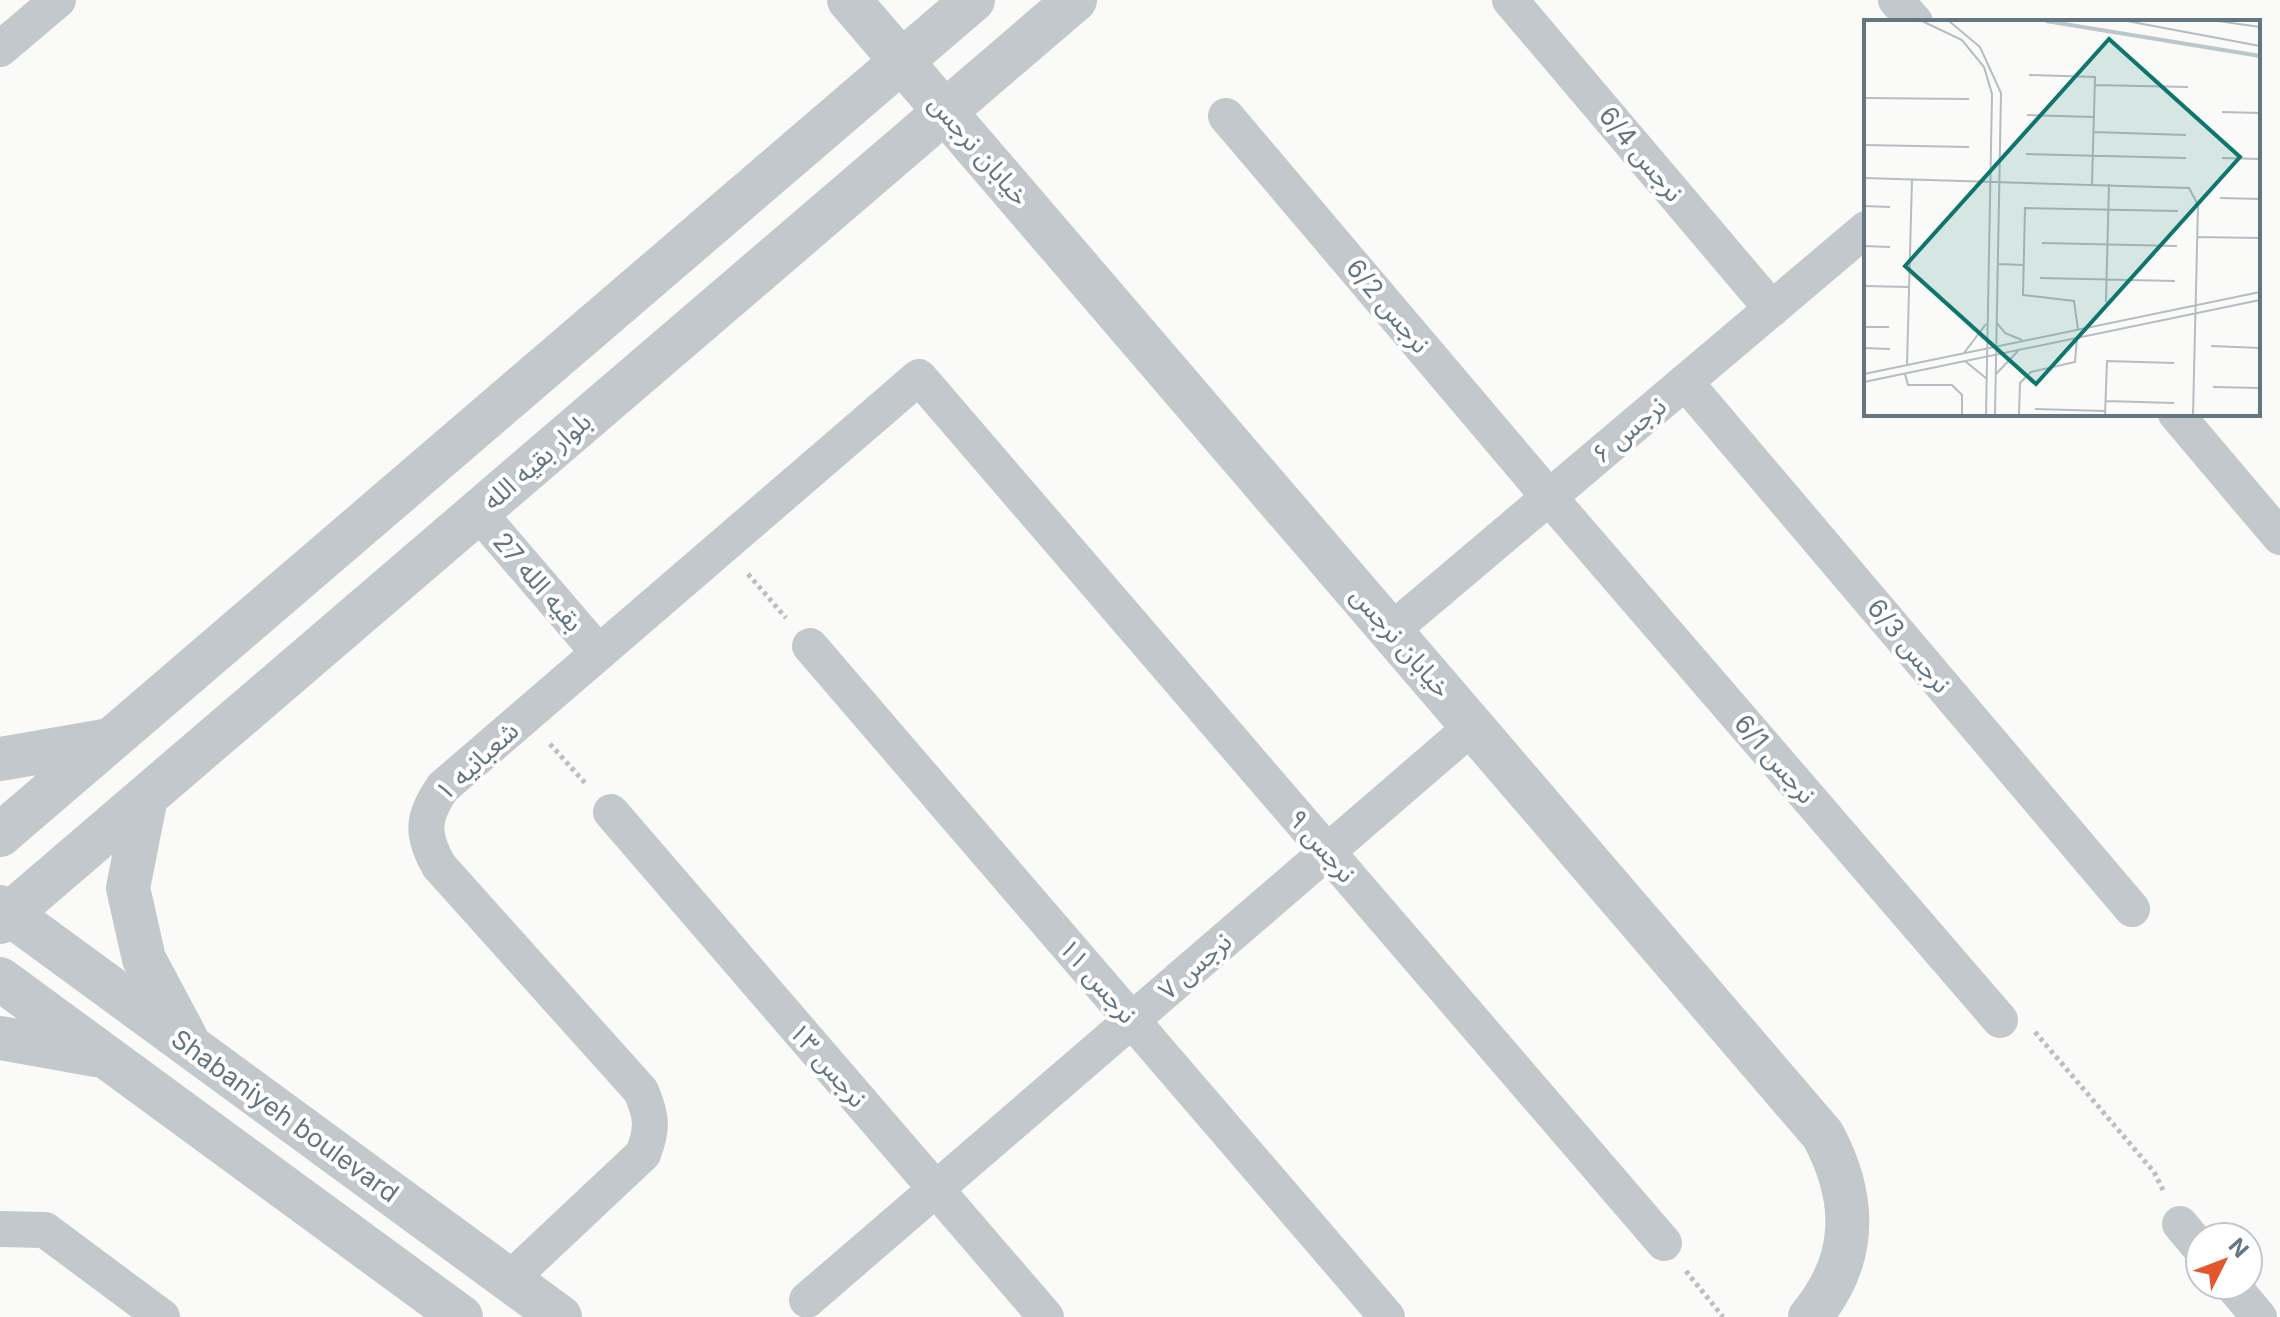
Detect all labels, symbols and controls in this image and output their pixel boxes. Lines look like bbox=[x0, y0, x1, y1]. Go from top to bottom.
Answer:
inset map bbox=[1864, 20, 2260, 416]
street label: خیابان نرجس bbox=[923, 88, 1036, 211]
street label: نرجس 6/4 bbox=[1593, 100, 1690, 207]
street label: نرجس 6/2 bbox=[1340, 252, 1437, 359]
street label: نرجس ۶ bbox=[1585, 390, 1672, 469]
street label: بلوار بقیه الله bbox=[476, 405, 597, 516]
street label: بقیه الله 27 bbox=[487, 526, 590, 637]
street label: خیابان نرجس bbox=[1345, 580, 1458, 703]
street label: نرجس 6/3 bbox=[1861, 592, 1958, 699]
street label: نرجس 6/1 bbox=[1728, 708, 1822, 810]
street label: شعبانیه ۱ bbox=[429, 715, 525, 807]
street label: نرجس ۹ bbox=[1282, 803, 1363, 889]
street label: نرجس ۷ bbox=[1152, 925, 1238, 1006]
street label: نرجس ۱۱ bbox=[1053, 932, 1143, 1029]
street label: نرجس ۱۳ bbox=[783, 1016, 873, 1113]
street label: Shabaniyeh boulevard bbox=[166, 1023, 405, 1208]
north arrow bbox=[2184, 1221, 2264, 1301]
text: N bbox=[2224, 1233, 2254, 1263]

